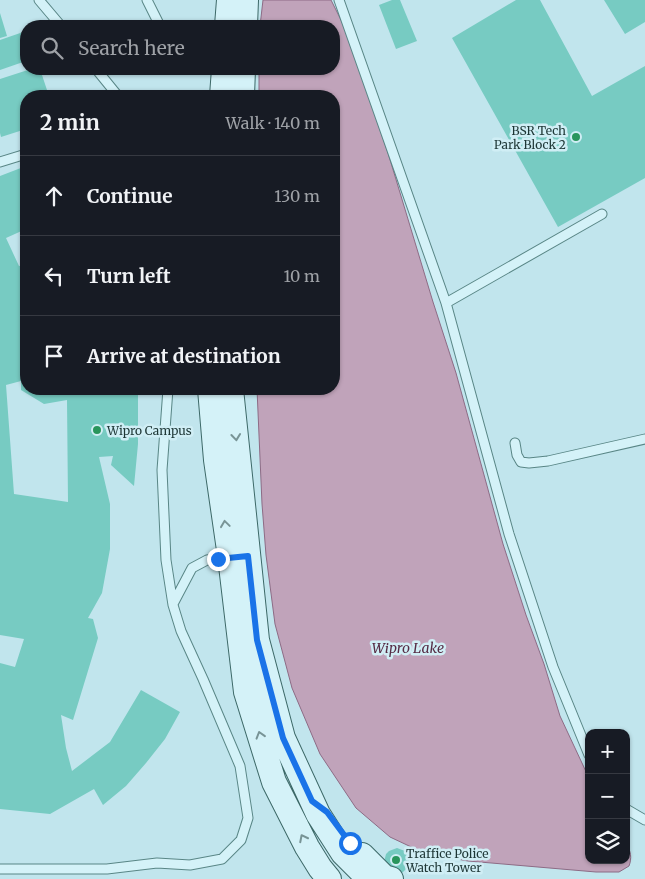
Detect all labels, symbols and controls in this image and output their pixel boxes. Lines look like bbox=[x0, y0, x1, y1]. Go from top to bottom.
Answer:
search box bbox=[20, 20, 340, 75]
icon: search bbox=[38, 34, 66, 62]
text: Search here bbox=[78, 36, 185, 60]
text: 2 min bbox=[40, 109, 100, 136]
text: Walk · 140 m bbox=[226, 113, 320, 133]
place label: BSR Tech Park Block 2 bbox=[494, 123, 566, 152]
marker: BSR Tech Park Block 2 bbox=[570, 131, 582, 143]
icon: ahead bbox=[40, 182, 68, 210]
text: Continue bbox=[87, 184, 173, 208]
text: 130 m bbox=[274, 186, 320, 206]
icon: left bbox=[40, 262, 68, 290]
text: Turn left bbox=[87, 264, 171, 288]
text: 10 m bbox=[283, 266, 320, 286]
icon: arrive bbox=[40, 342, 68, 370]
text: Arrive at destination bbox=[87, 344, 281, 368]
place label: Wipro Campus bbox=[106, 423, 192, 438]
marker: Wipro Campus bbox=[91, 424, 103, 436]
one-way arrow bbox=[230, 434, 241, 442]
one-way arrow bbox=[220, 519, 231, 527]
route end bbox=[207, 548, 230, 571]
water label: Wipro Lake bbox=[372, 639, 444, 657]
map controls bbox=[585, 729, 630, 864]
button: + bbox=[585, 729, 630, 774]
one-way arrow bbox=[256, 732, 266, 740]
button: − bbox=[585, 774, 630, 819]
button: layers bbox=[585, 819, 630, 864]
route start bbox=[339, 832, 362, 855]
one-way arrow bbox=[299, 834, 309, 843]
place label: Traffice Police Watch Tower bbox=[405, 846, 489, 875]
marker: Traffice Police Watch Tower bbox=[390, 854, 402, 866]

